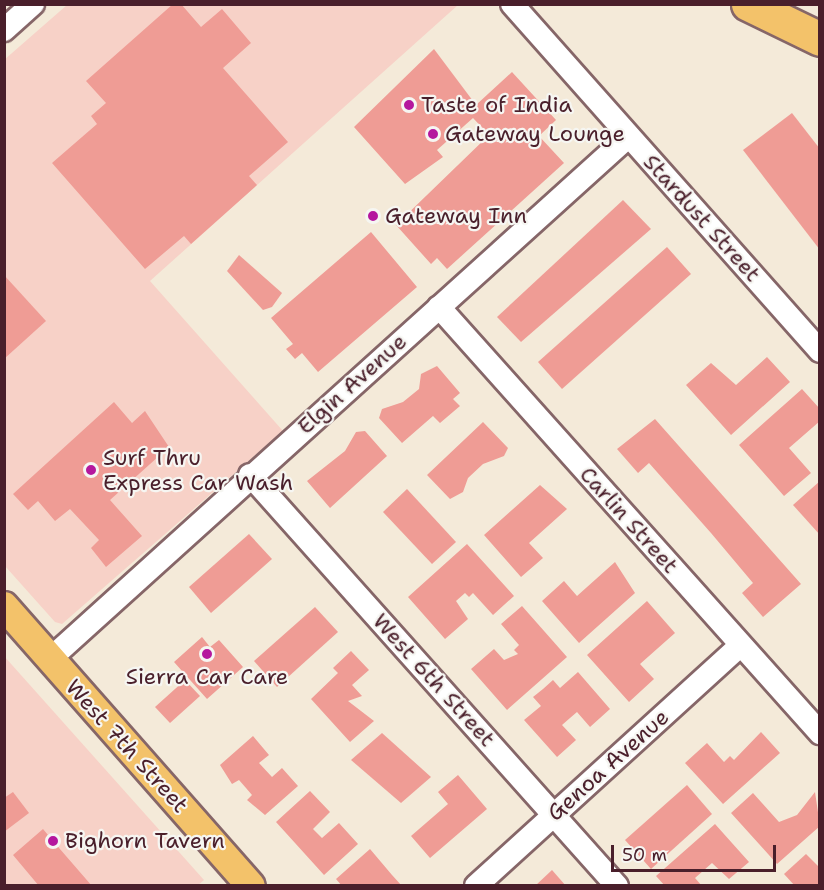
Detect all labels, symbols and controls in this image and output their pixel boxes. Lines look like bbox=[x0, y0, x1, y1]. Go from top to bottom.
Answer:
place label: Taste of India bbox=[421, 92, 572, 118]
marker: Taste of India bbox=[402, 98, 416, 112]
place label: Gateway Lounge bbox=[445, 121, 625, 147]
marker: Gateway Lounge bbox=[426, 127, 440, 141]
street label: Stardust Street bbox=[638, 149, 766, 287]
place label: Gateway Inn bbox=[385, 203, 527, 229]
marker: Gateway Inn bbox=[366, 209, 380, 223]
street label: Elgin Avenue bbox=[292, 328, 412, 440]
place label: Surf Thru Express Car Wash bbox=[103, 444, 293, 496]
street label: Carlin Street bbox=[574, 461, 684, 579]
marker: Surf Thru Express Car Wash bbox=[84, 463, 98, 477]
street label: West 6th Street bbox=[367, 608, 501, 752]
marker: Sierra Car Care bbox=[200, 647, 214, 661]
place label: Sierra Car Care bbox=[126, 664, 288, 690]
street label: West 7th Street bbox=[60, 674, 194, 818]
street label: Genoa Avenue bbox=[542, 704, 674, 826]
place label: Bighorn Tavern bbox=[65, 828, 225, 854]
scale bar bbox=[614, 833, 779, 871]
marker: Bighorn Tavern bbox=[46, 834, 60, 848]
text: 50 m bbox=[622, 843, 667, 867]

